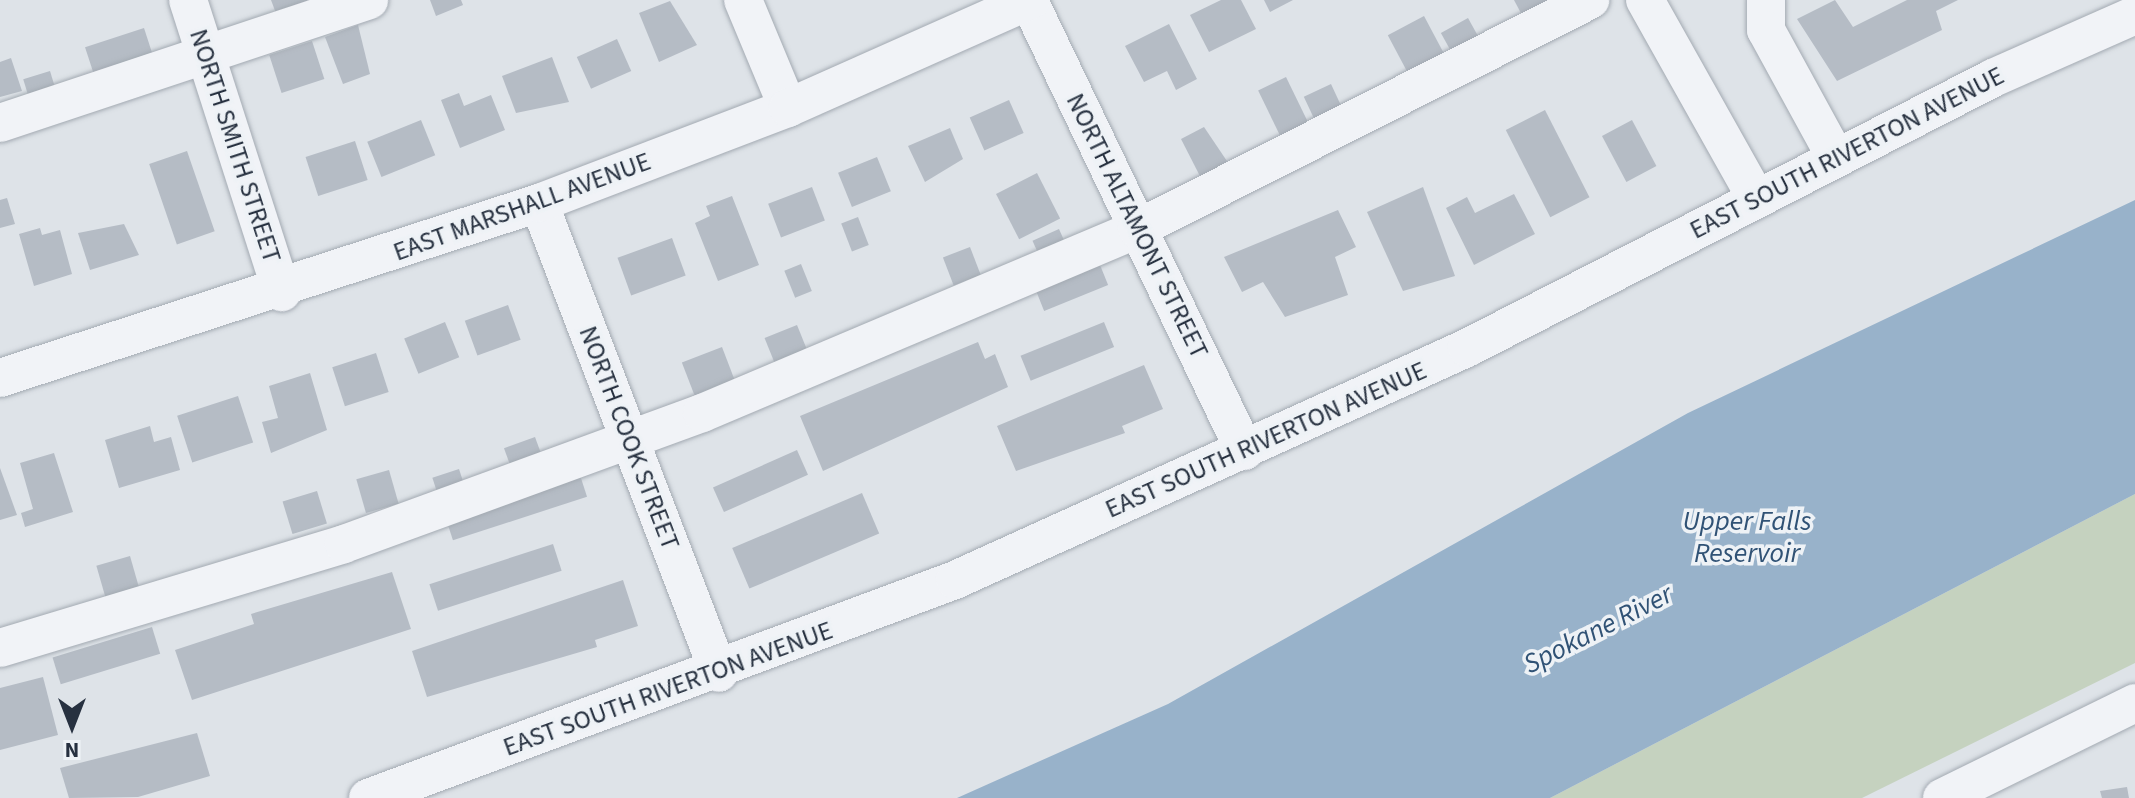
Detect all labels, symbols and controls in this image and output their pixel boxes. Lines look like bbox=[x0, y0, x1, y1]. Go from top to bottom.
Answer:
street label: NORTH SMITH STREET bbox=[183, 25, 287, 267]
street label: EAST SOUTH RIVERTON AVENUE bbox=[1685, 60, 2009, 246]
street label: NORTH ALTAMONT STREET bbox=[1059, 88, 1215, 364]
street label: EAST MARSHALL AVENUE bbox=[389, 146, 655, 268]
street label: NORTH COOK STREET bbox=[572, 322, 686, 554]
street label: EAST SOUTH RIVERTON AVENUE bbox=[1101, 355, 1431, 525]
water label: Upper Falls Reservoir bbox=[1683, 504, 1811, 570]
water label: Spokane River bbox=[1518, 577, 1678, 681]
street label: EAST SOUTH RIVERTON AVENUE bbox=[499, 615, 837, 763]
north arrow bbox=[32, 686, 112, 766]
text: N bbox=[65, 734, 79, 766]

